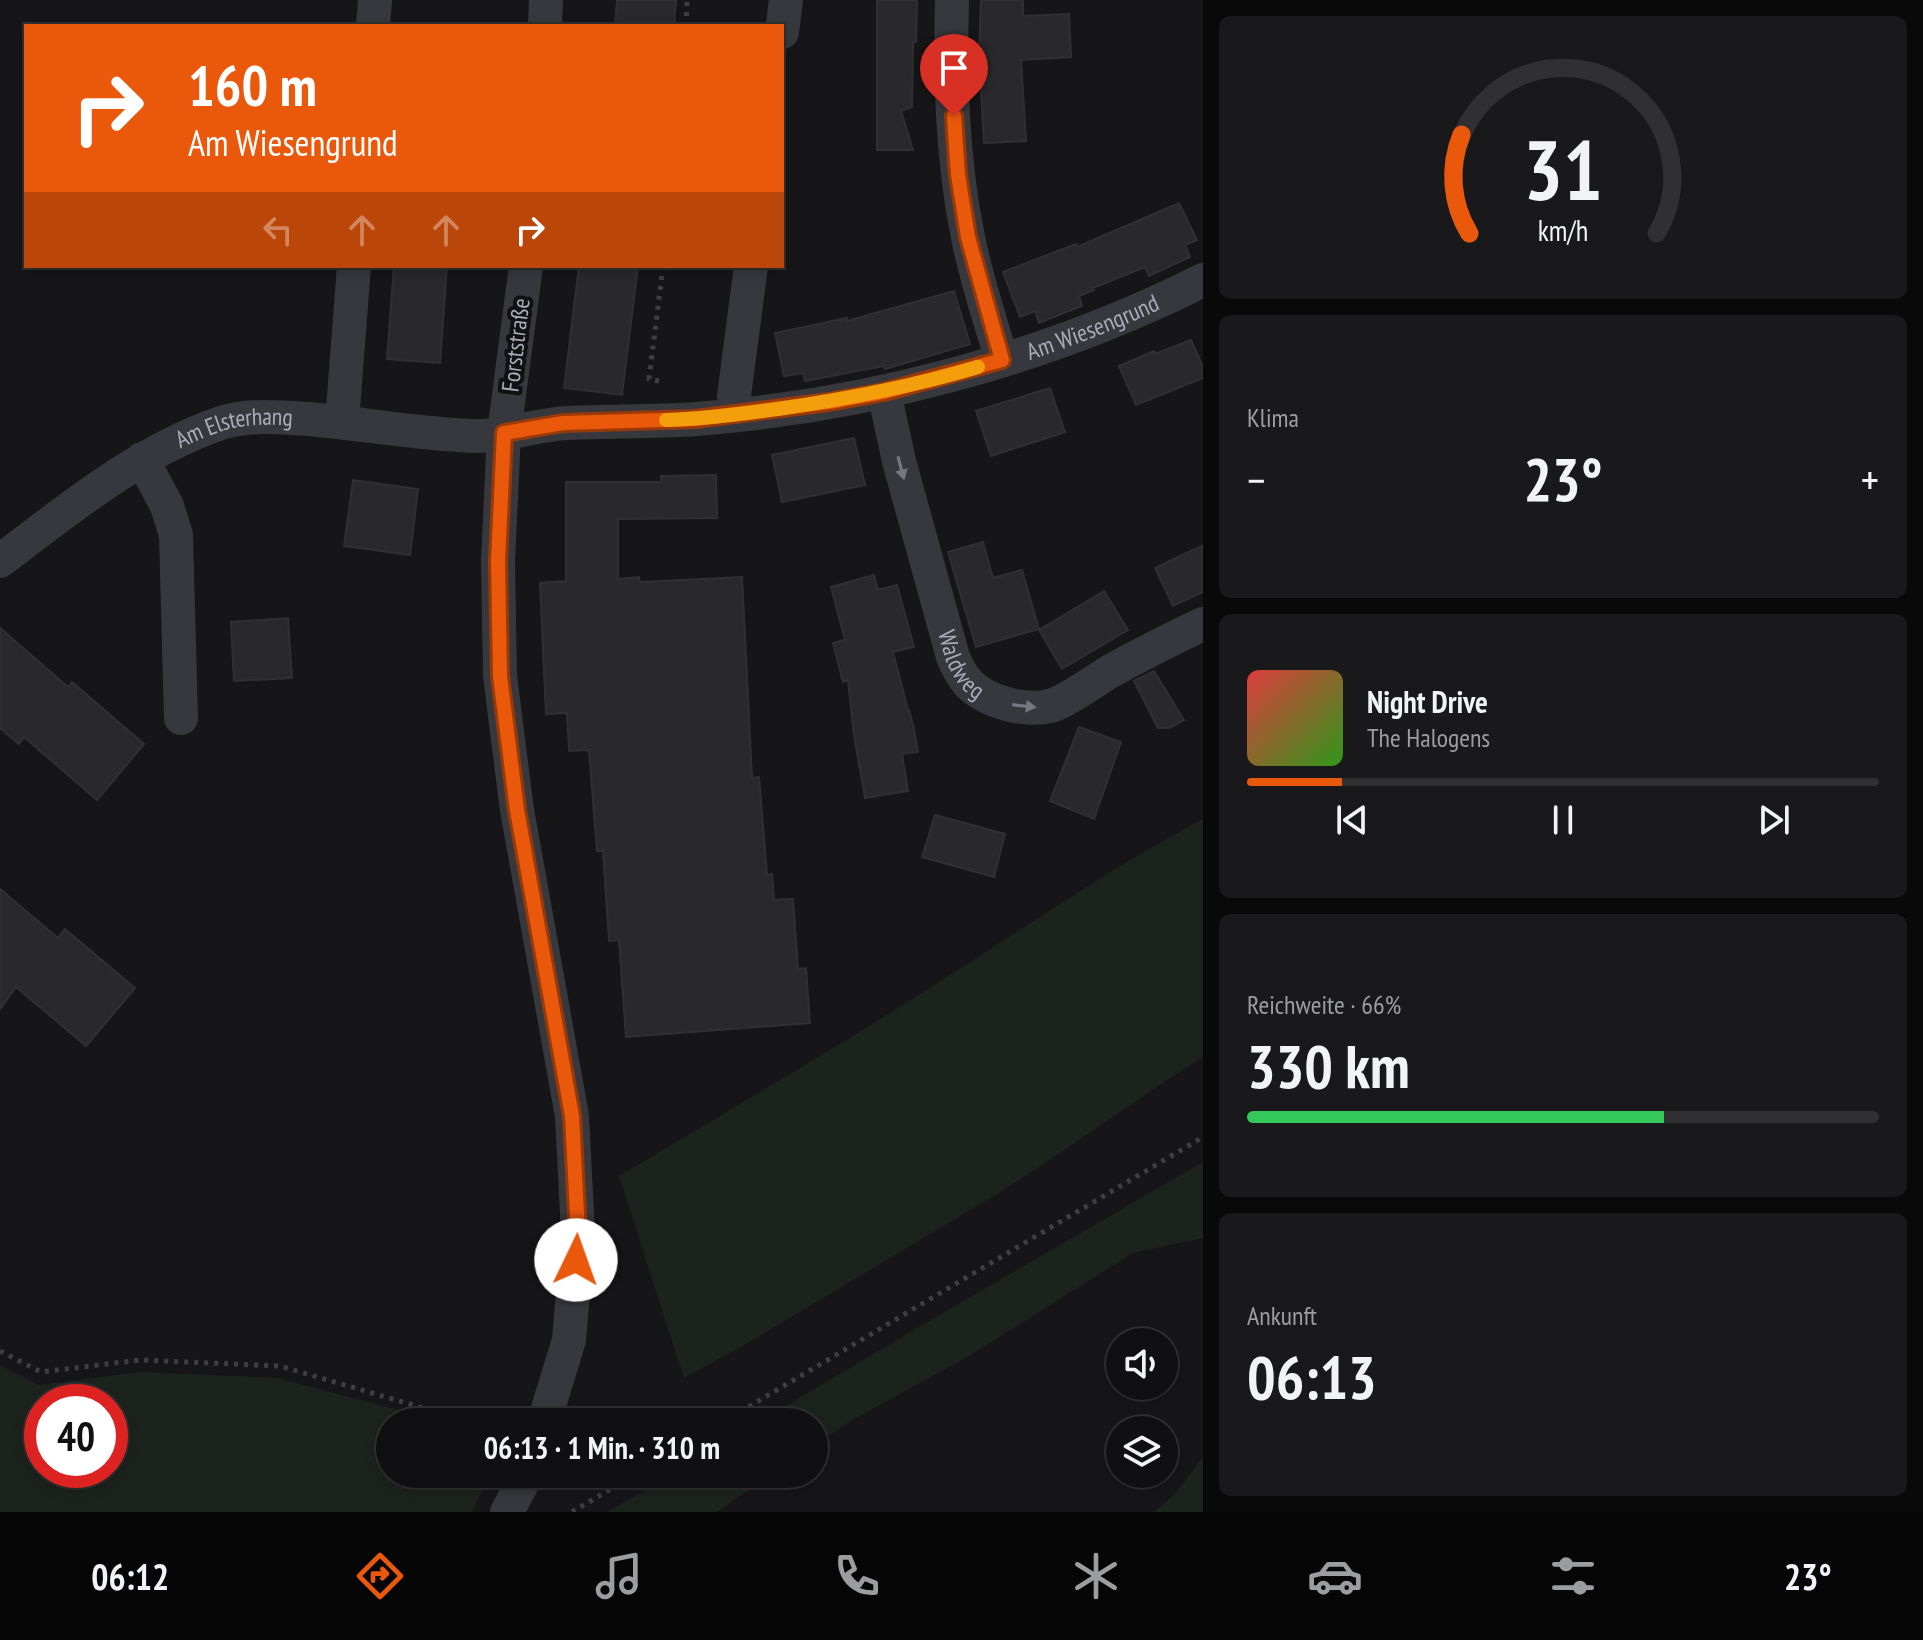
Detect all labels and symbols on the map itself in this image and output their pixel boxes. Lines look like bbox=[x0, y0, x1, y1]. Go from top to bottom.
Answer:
pin bbox=[920, 34, 988, 116]
street label: Am Wiesengrund bbox=[1022, 287, 1164, 367]
street label: Forststraße bbox=[494, 296, 537, 394]
street label: Am Elsterhang bbox=[170, 401, 294, 455]
one-way arrow bbox=[896, 456, 908, 481]
street label: Waldweg bbox=[931, 626, 991, 706]
one-way arrow bbox=[1012, 699, 1037, 712]
position arrow bbox=[534, 1218, 618, 1302]
speed limit sign: 40 bbox=[24, 1384, 128, 1488]

